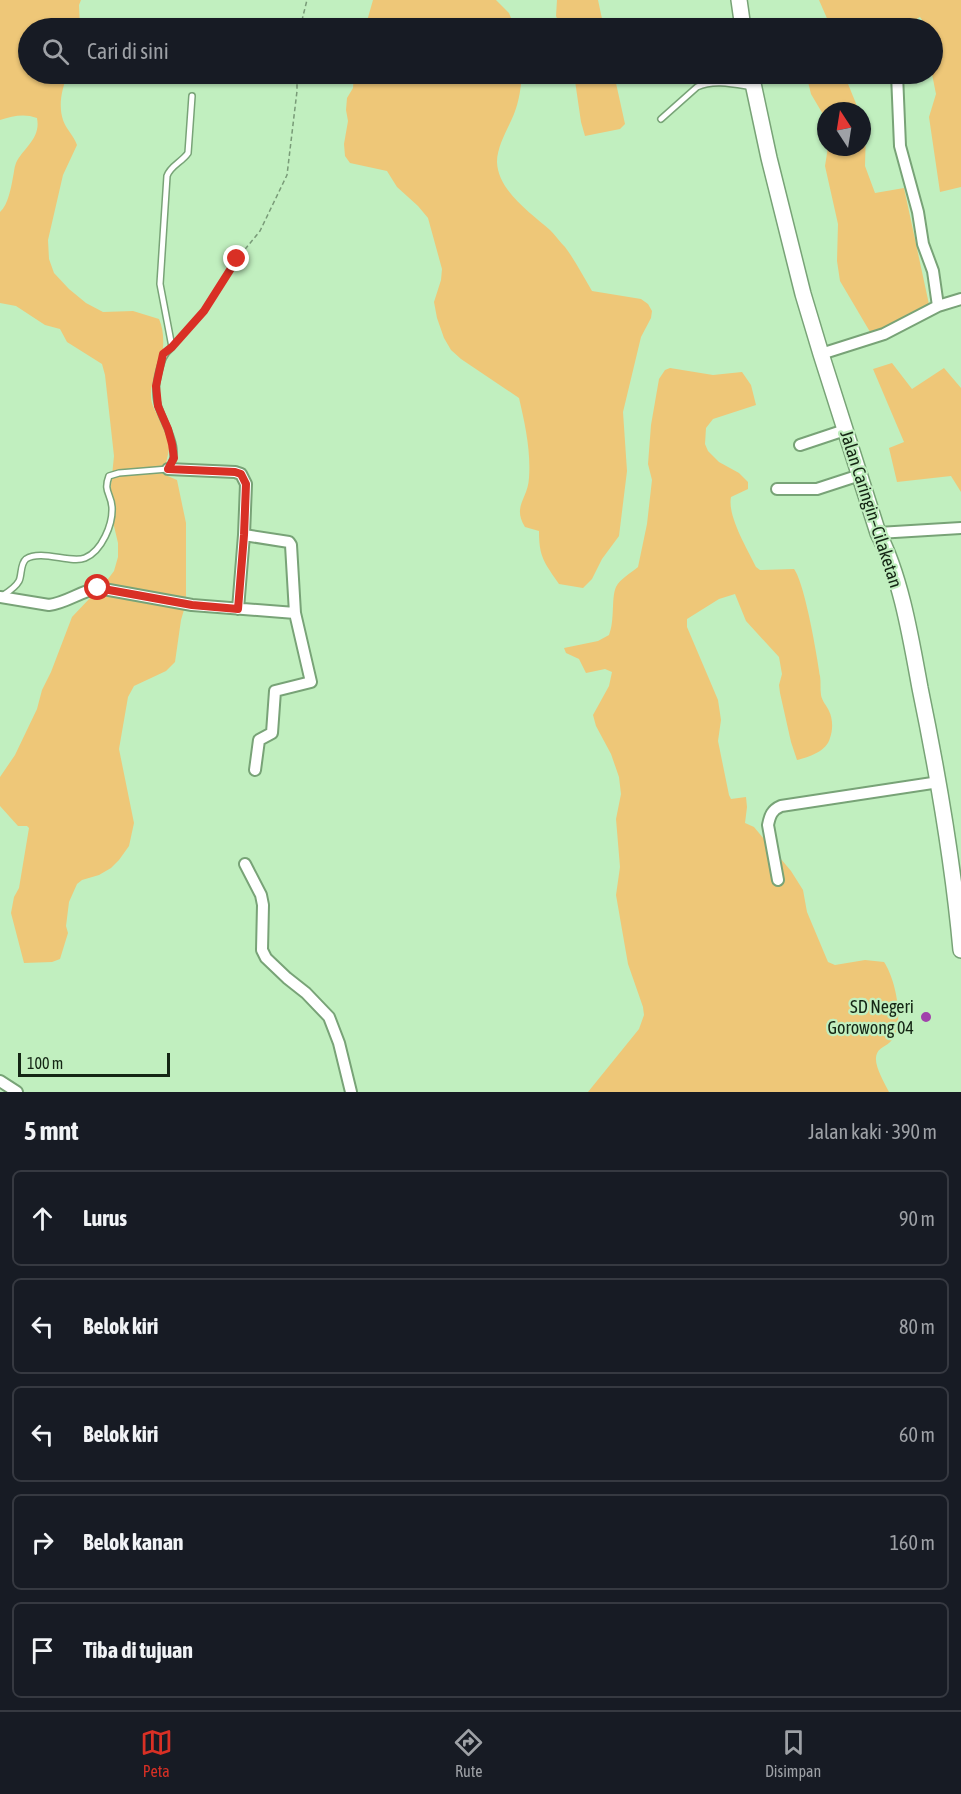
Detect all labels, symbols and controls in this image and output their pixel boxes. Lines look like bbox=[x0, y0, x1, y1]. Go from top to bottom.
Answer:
search box bbox=[18, 18, 943, 84]
icon: search bbox=[39, 35, 72, 68]
text: Cari di sini bbox=[87, 38, 169, 64]
north arrow bbox=[817, 102, 871, 156]
route end bbox=[223, 245, 249, 271]
street label: Jalan Caringin–Cilaketan bbox=[836, 427, 907, 590]
route start bbox=[84, 574, 110, 600]
place label: SD Negeri Gorowong 04 bbox=[828, 996, 914, 1038]
marker: SD Negeri Gorowong 04 bbox=[919, 1010, 933, 1024]
scale bar bbox=[18, 1050, 170, 1078]
text: 100 m bbox=[27, 1054, 63, 1072]
text: 5 mnt bbox=[24, 1116, 79, 1146]
text: Jalan kaki · 390 m bbox=[808, 1120, 937, 1143]
icon: ahead bbox=[26, 1202, 59, 1235]
text: Lurus bbox=[83, 1205, 127, 1231]
text: 90 m bbox=[899, 1207, 935, 1230]
icon: left bbox=[26, 1310, 59, 1343]
text: Belok kiri bbox=[83, 1313, 158, 1339]
text: 80 m bbox=[899, 1315, 935, 1338]
icon: left bbox=[26, 1418, 59, 1451]
text: Belok kiri bbox=[83, 1421, 158, 1447]
text: 60 m bbox=[899, 1423, 935, 1446]
icon: right bbox=[26, 1526, 59, 1559]
text: Belok kanan bbox=[83, 1529, 184, 1555]
text: 160 m bbox=[890, 1531, 935, 1554]
icon: arrive bbox=[26, 1634, 59, 1667]
text: Tiba di tujuan bbox=[83, 1637, 193, 1663]
tab: Peta bbox=[140, 1726, 173, 1780]
tab: Rute bbox=[452, 1726, 485, 1780]
tab: Disimpan bbox=[765, 1726, 821, 1780]

